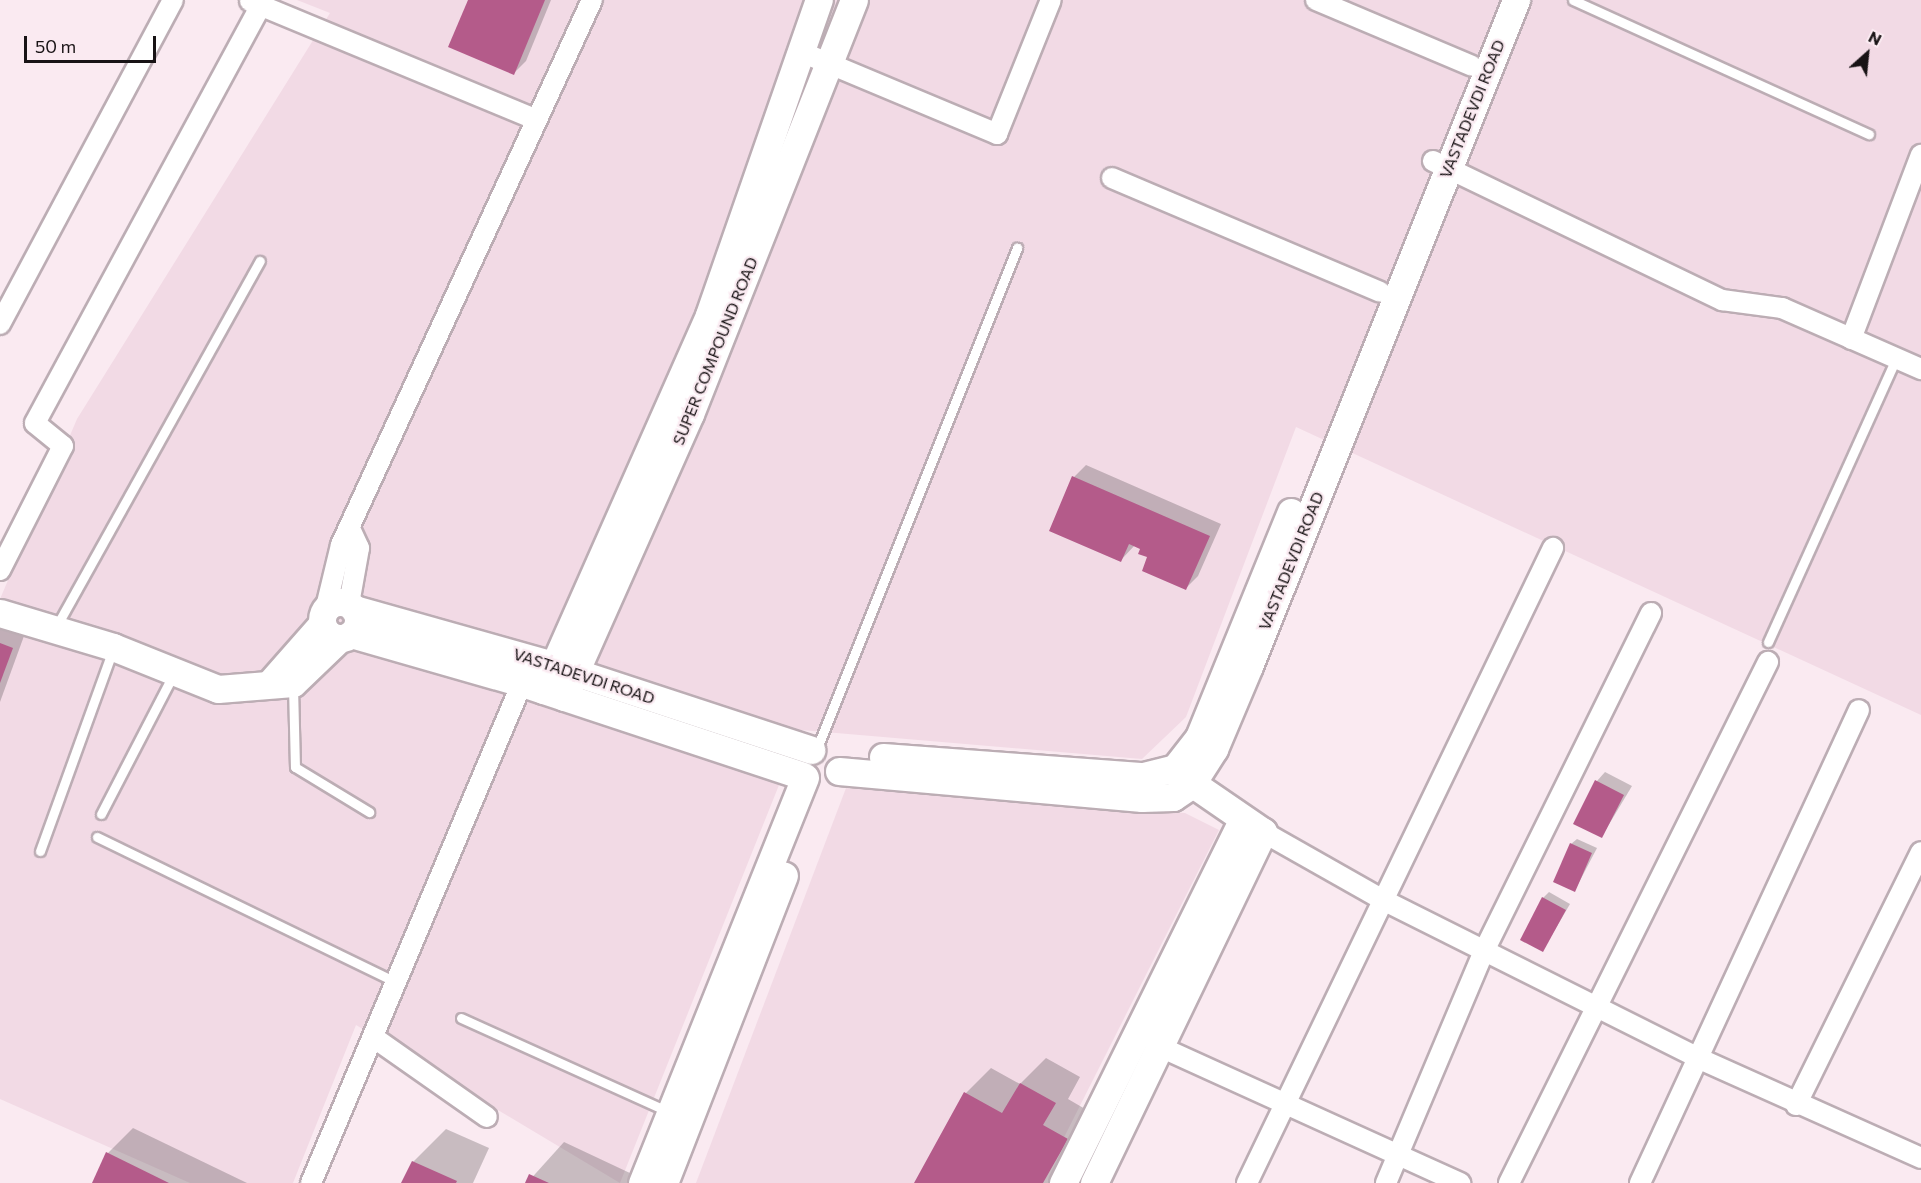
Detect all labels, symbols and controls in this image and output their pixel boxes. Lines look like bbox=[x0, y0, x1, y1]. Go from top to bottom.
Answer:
scale bar bbox=[27, 24, 159, 62]
north arrow bbox=[1837, 24, 1897, 84]
text: N bbox=[1866, 26, 1885, 49]
text: 50 m bbox=[35, 35, 76, 57]
street label: VASTADEVDI ROAD bbox=[1435, 37, 1509, 181]
street label: SUPER COMPOUND ROAD bbox=[668, 254, 762, 448]
street label: VASTADEVDI ROAD bbox=[1254, 489, 1328, 633]
street label: VASTADEVDI ROAD bbox=[511, 644, 657, 708]

